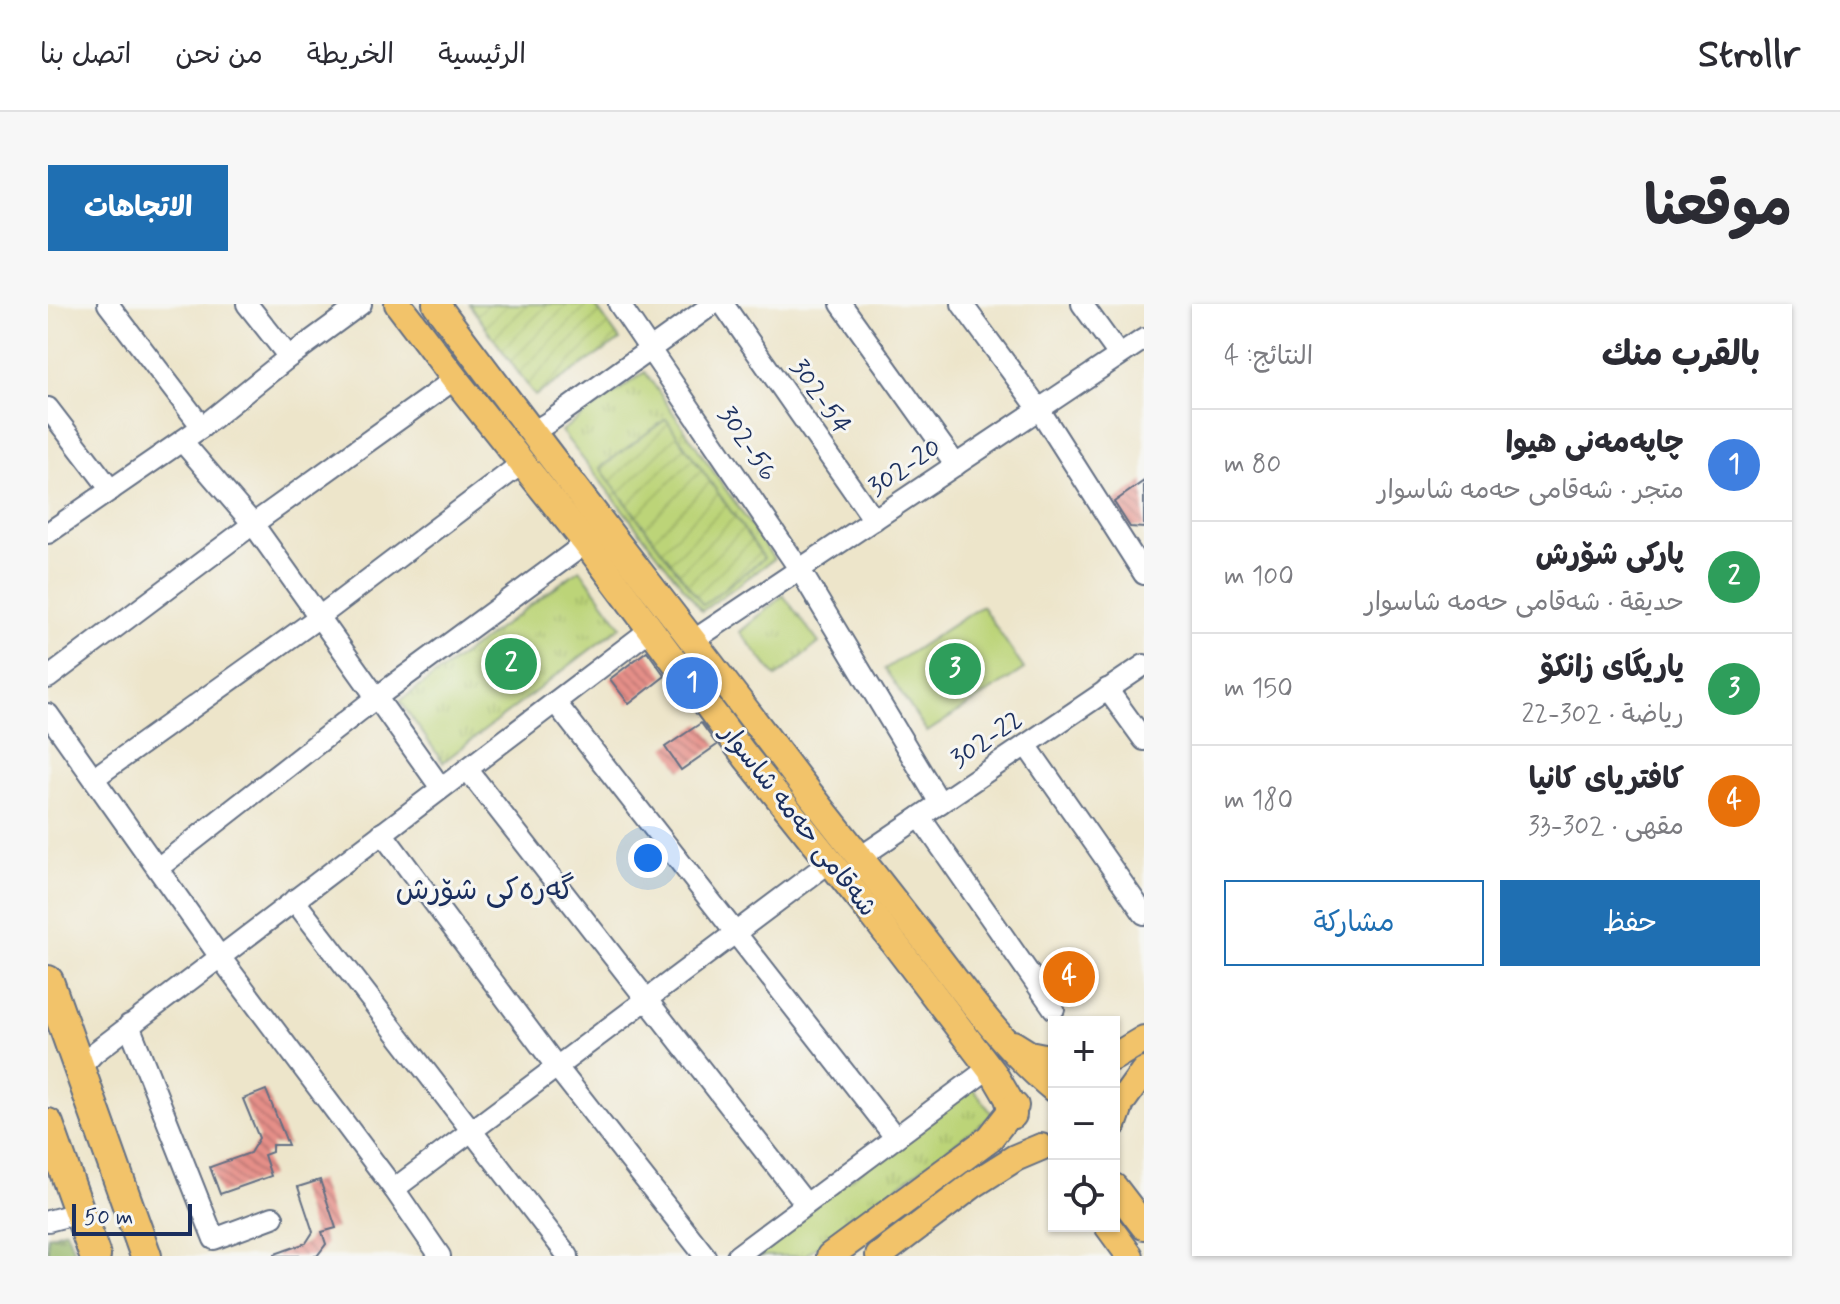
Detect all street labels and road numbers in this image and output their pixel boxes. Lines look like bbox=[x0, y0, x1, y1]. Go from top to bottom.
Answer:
street label: 302-54 bbox=[782, 352, 858, 442]
street label: 302-56 bbox=[709, 400, 785, 488]
street label: 302-20 bbox=[862, 431, 948, 505]
street label: 302-22 bbox=[944, 703, 1030, 777]
street label: شەقامی حەمە شاسوار bbox=[711, 716, 884, 924]

